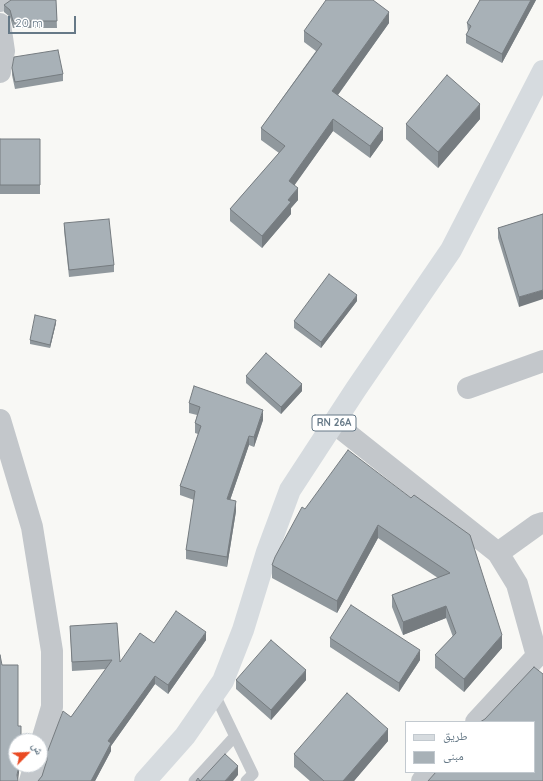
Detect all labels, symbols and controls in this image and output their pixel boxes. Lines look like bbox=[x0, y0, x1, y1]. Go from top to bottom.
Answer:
scale bar bbox=[10, 8, 78, 34]
text: 20 m bbox=[15, 15, 43, 30]
road number: RN 26A bbox=[312, 415, 356, 431]
legend bbox=[405, 721, 535, 773]
text: طريق bbox=[443, 728, 468, 743]
north arrow bbox=[8, 733, 48, 773]
text: ش bbox=[29, 740, 47, 757]
text: مبنى bbox=[443, 748, 464, 763]

